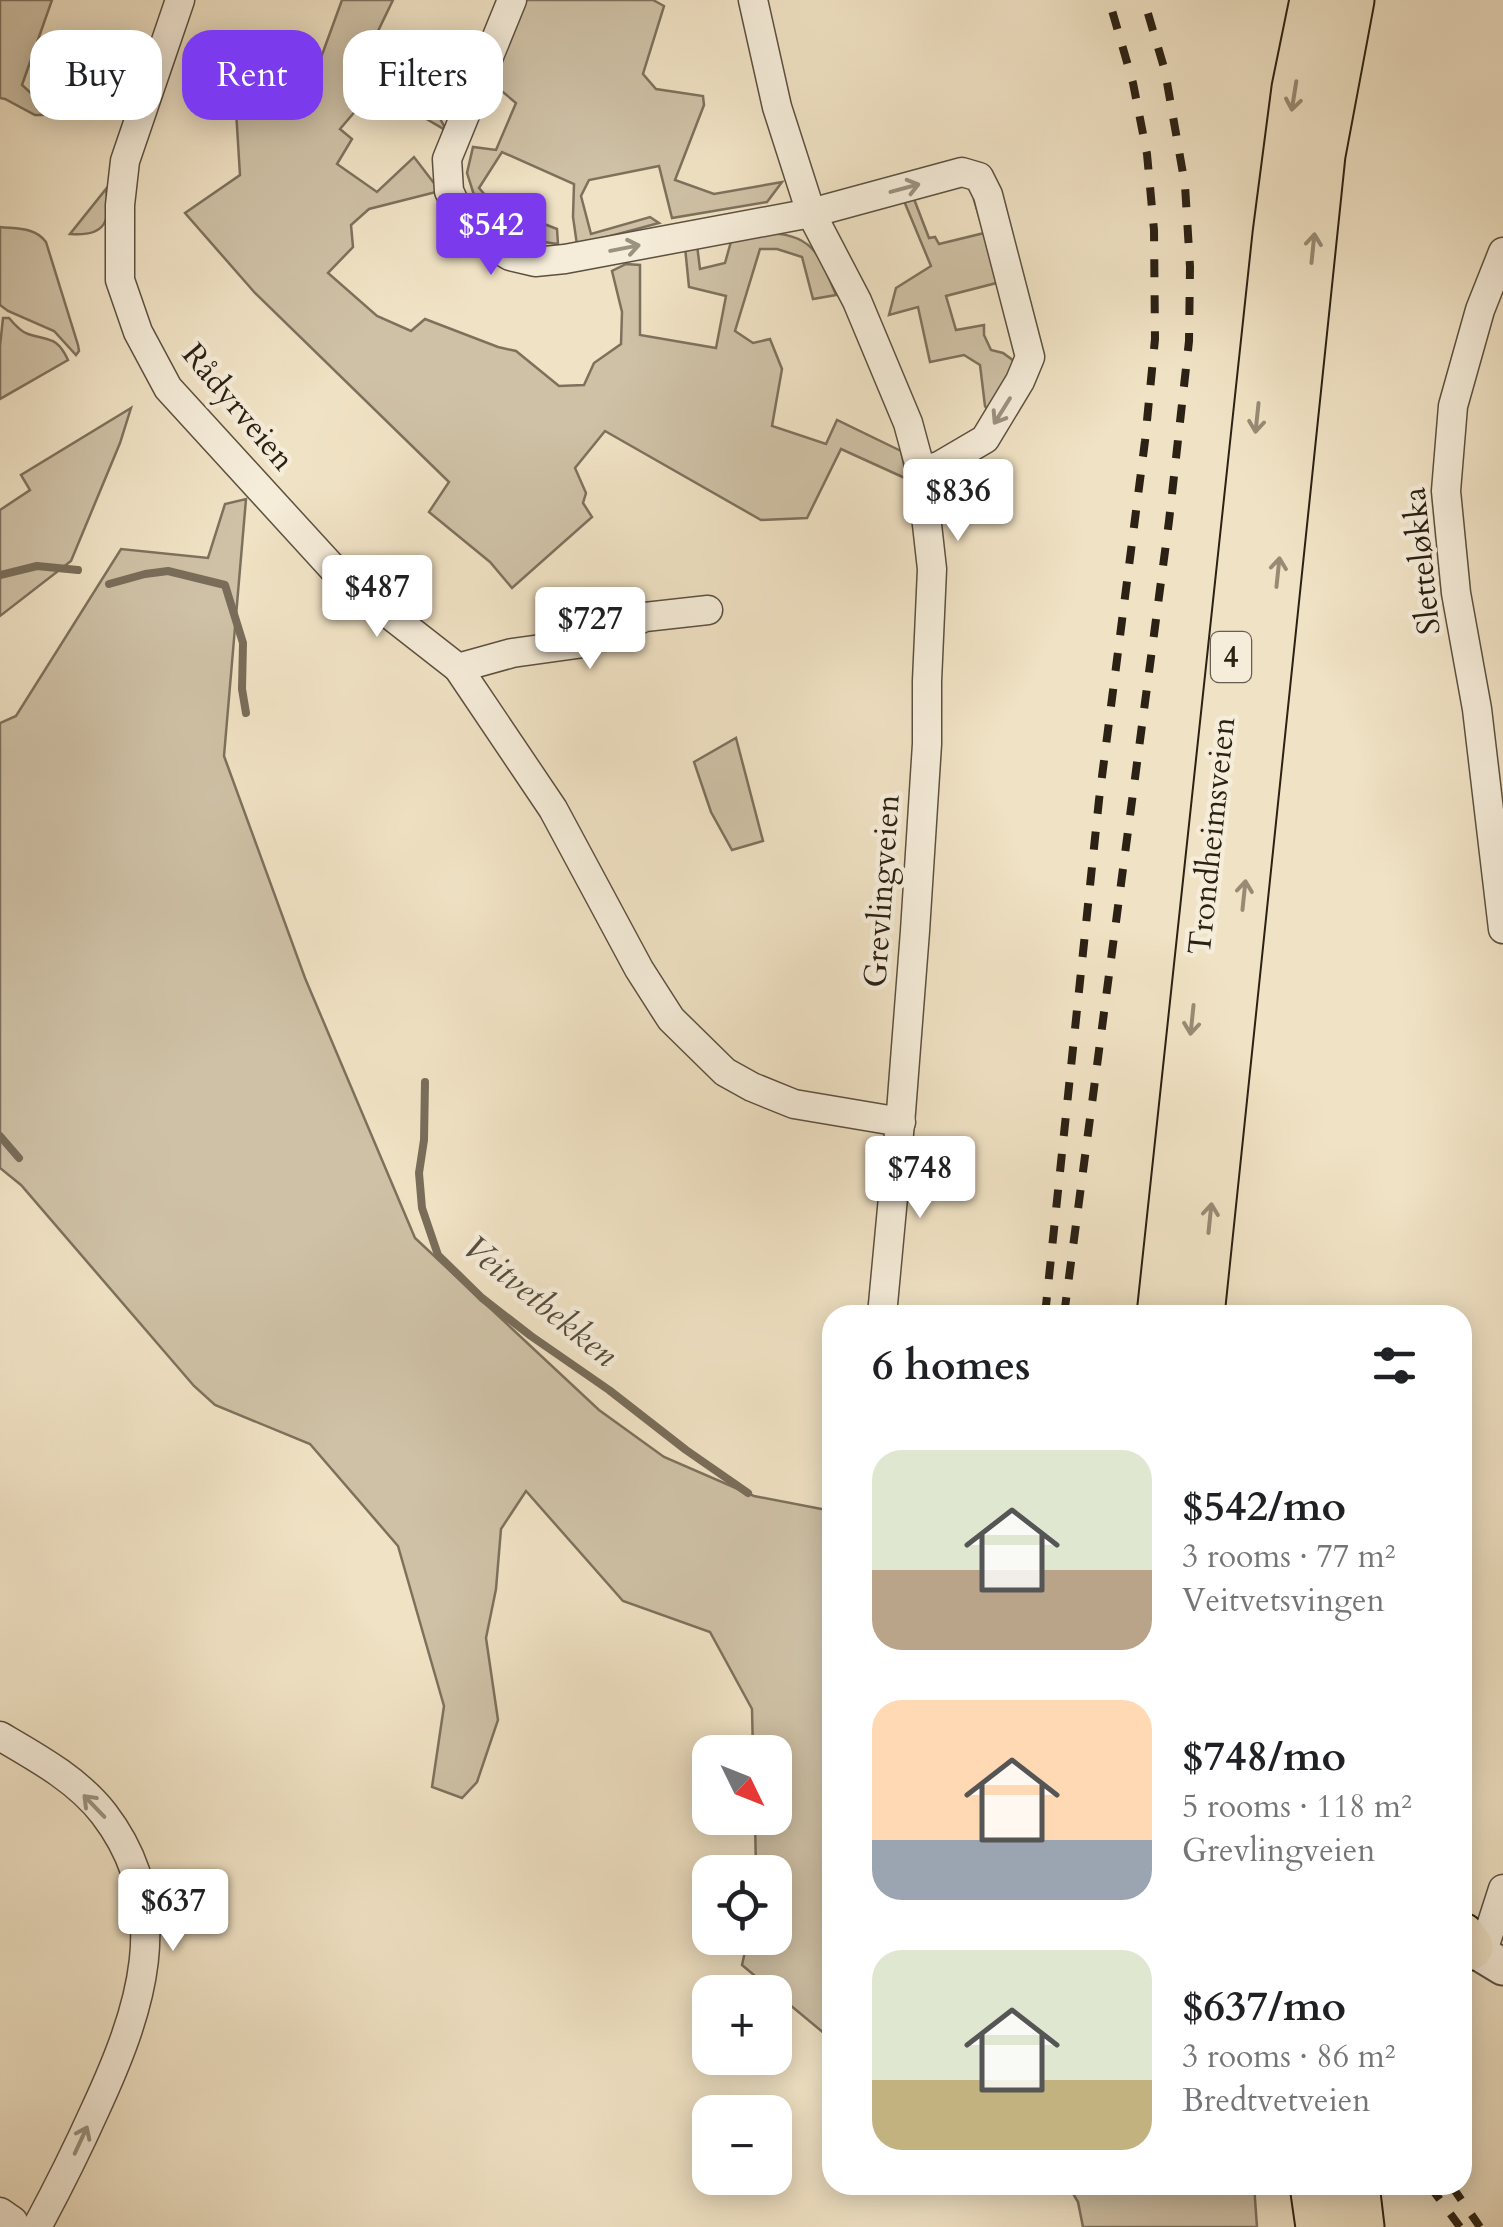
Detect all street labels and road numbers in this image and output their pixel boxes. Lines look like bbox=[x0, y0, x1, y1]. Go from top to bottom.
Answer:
street label: Rådyrveien bbox=[172, 334, 304, 480]
street label: Sletteløkka bbox=[1392, 485, 1452, 637]
road number: 4 bbox=[1211, 632, 1251, 682]
street label: Trondheimsveien bbox=[1178, 715, 1246, 957]
street label: Grevlingveien bbox=[853, 793, 911, 989]

